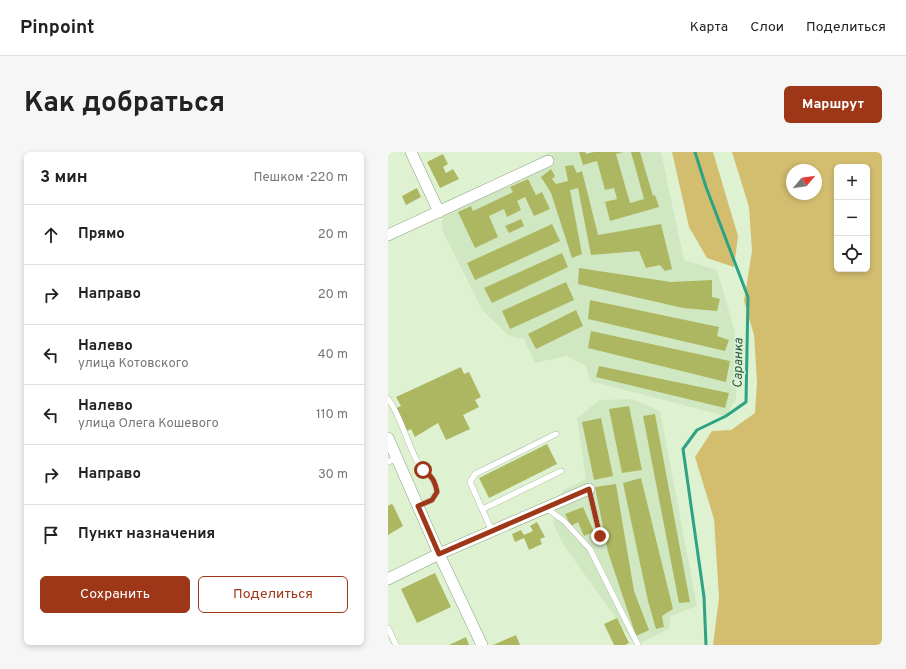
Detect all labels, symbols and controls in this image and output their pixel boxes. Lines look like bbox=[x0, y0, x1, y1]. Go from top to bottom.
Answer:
text: Pinpoint bbox=[20, 16, 95, 40]
text: Карта bbox=[690, 19, 728, 36]
text: Слои bbox=[750, 19, 784, 36]
text: Поделиться bbox=[806, 19, 886, 36]
text: Как добраться bbox=[24, 86, 225, 122]
button: Маршрут bbox=[784, 86, 882, 123]
north arrow bbox=[786, 164, 822, 200]
map controls bbox=[834, 164, 870, 272]
button: + bbox=[834, 164, 870, 200]
text: 3 мин bbox=[40, 167, 88, 189]
text: Пешком · 220 m bbox=[253, 170, 348, 186]
button: − bbox=[834, 200, 870, 236]
icon: ahead bbox=[40, 224, 62, 246]
text: Прямо bbox=[78, 225, 125, 244]
text: 20 m bbox=[318, 227, 348, 243]
button: locate bbox=[834, 236, 870, 272]
icon: right bbox=[40, 284, 62, 306]
text: Направо bbox=[78, 285, 141, 304]
text: 20 m bbox=[318, 287, 348, 303]
text: Налево bbox=[78, 337, 133, 356]
water label: Саранка bbox=[731, 338, 747, 388]
icon: left bbox=[40, 344, 62, 366]
text: 40 m bbox=[318, 347, 348, 363]
text: улица Котовского bbox=[78, 356, 189, 372]
text: Налево bbox=[78, 397, 133, 416]
icon: left bbox=[40, 404, 62, 426]
text: 110 m bbox=[316, 407, 348, 423]
text: улица Олега Кошевого bbox=[78, 416, 219, 432]
route start bbox=[414, 461, 432, 479]
icon: right bbox=[40, 464, 62, 486]
text: Направо bbox=[78, 465, 141, 484]
text: 30 m bbox=[318, 467, 348, 483]
icon: arrive bbox=[40, 524, 62, 546]
text: Пункт назначения bbox=[78, 525, 215, 544]
route end bbox=[591, 527, 609, 545]
button: Сохранить bbox=[40, 576, 190, 613]
button: Поделиться bbox=[198, 576, 348, 613]

